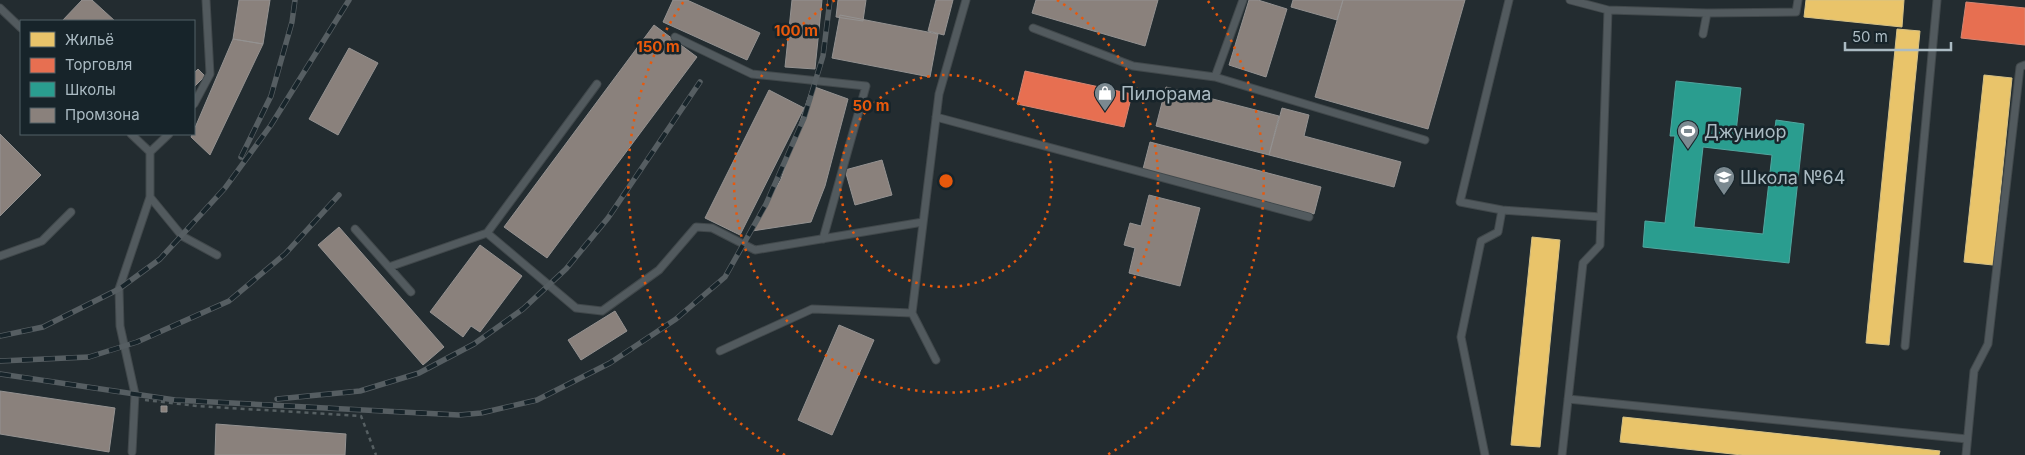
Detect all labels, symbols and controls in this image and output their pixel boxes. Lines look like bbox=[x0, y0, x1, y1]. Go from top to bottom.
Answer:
legend bbox=[20, 20, 195, 135]
scale bar bbox=[1845, 20, 1951, 52]
text: 100 m bbox=[774, 21, 818, 40]
text: 50 m bbox=[1852, 27, 1888, 46]
text: Жильё bbox=[65, 30, 114, 49]
text: 150 m bbox=[636, 37, 680, 56]
text: Торговля bbox=[65, 55, 132, 74]
text: Школы bbox=[65, 80, 116, 99]
shop icon: Пилорама bbox=[1093, 81, 1117, 112]
place label: Пилорама bbox=[1121, 83, 1211, 104]
text: 50 m bbox=[853, 96, 889, 115]
text: Промзона bbox=[65, 105, 140, 124]
sports icon: Джуниор bbox=[1676, 119, 1700, 150]
place label: Джуниор bbox=[1704, 121, 1787, 142]
school or university icon: Школа №64 bbox=[1712, 165, 1736, 196]
place label: Школа №64 bbox=[1740, 167, 1845, 188]
centre of rings bbox=[937, 172, 955, 190]

